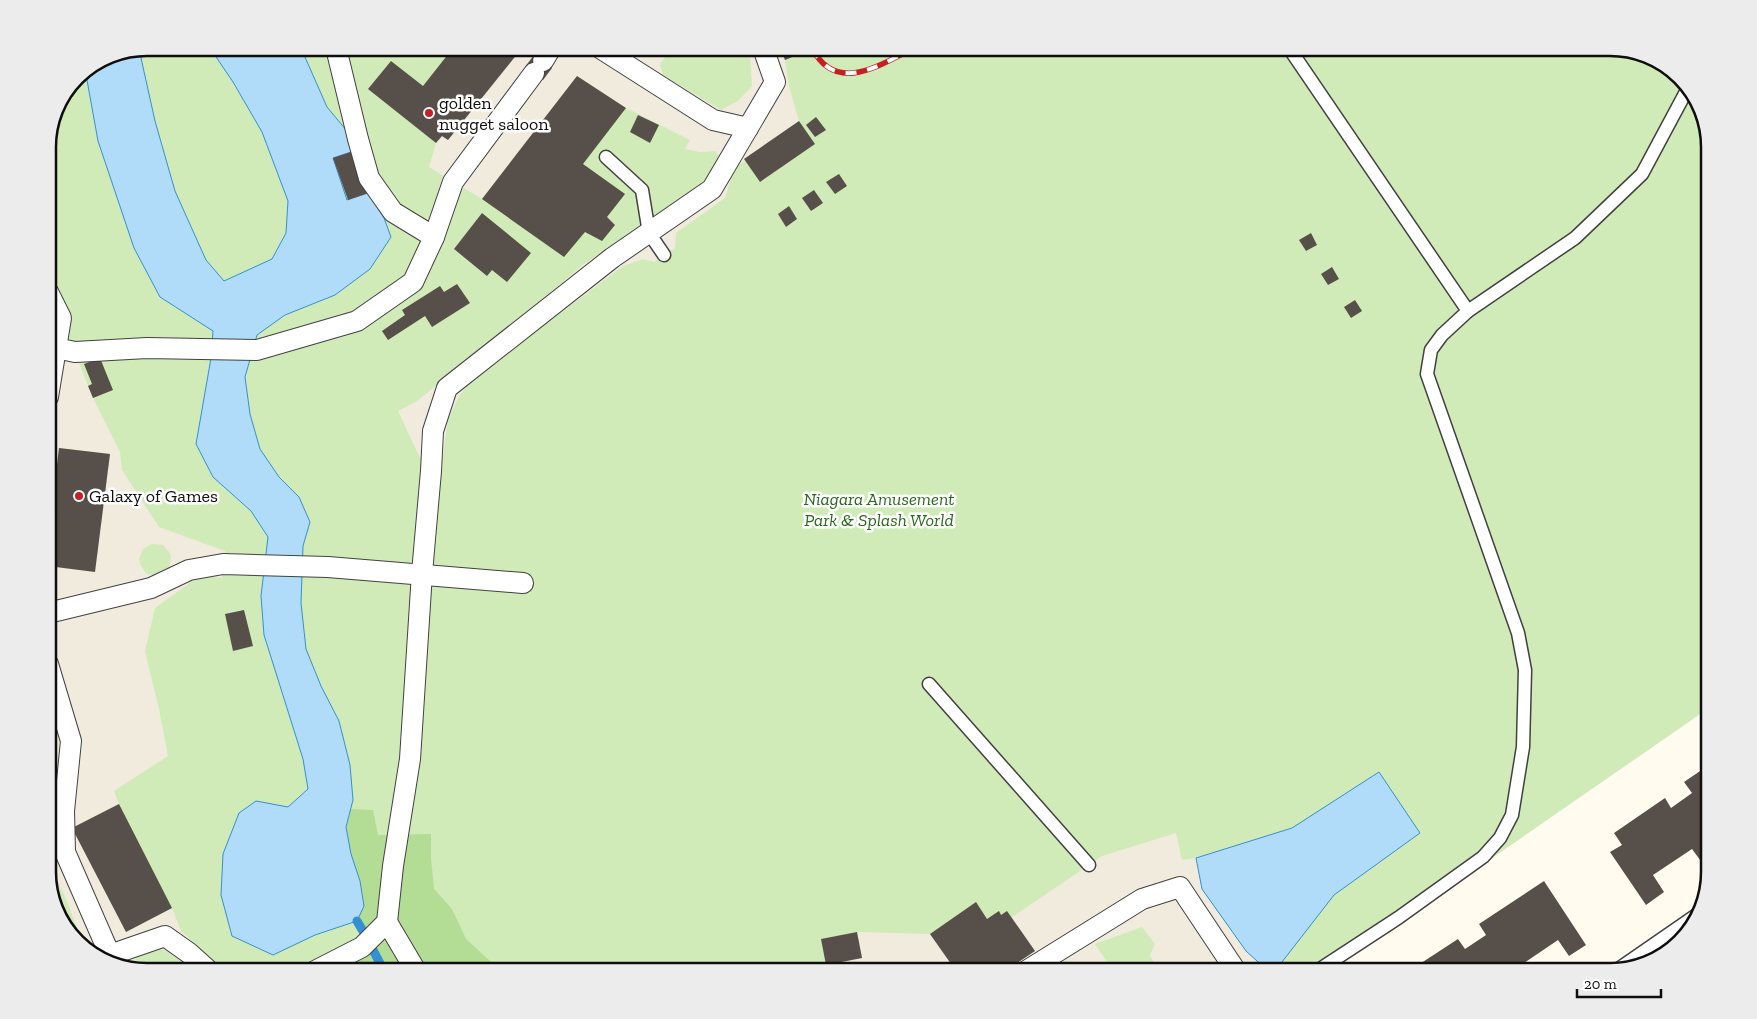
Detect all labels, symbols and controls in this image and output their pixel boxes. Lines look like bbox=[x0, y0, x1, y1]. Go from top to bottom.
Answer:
place label: golden nugget saloon bbox=[439, 92, 549, 135]
marker: golden nugget saloon bbox=[423, 107, 435, 119]
place label: Galaxy of Games bbox=[89, 485, 218, 507]
park label: Niagara Amusement Park & Splash World bbox=[803, 488, 955, 531]
marker: Galaxy of Games bbox=[73, 490, 85, 502]
scale bar bbox=[1577, 966, 1661, 998]
text: 20 m bbox=[1584, 975, 1617, 993]

